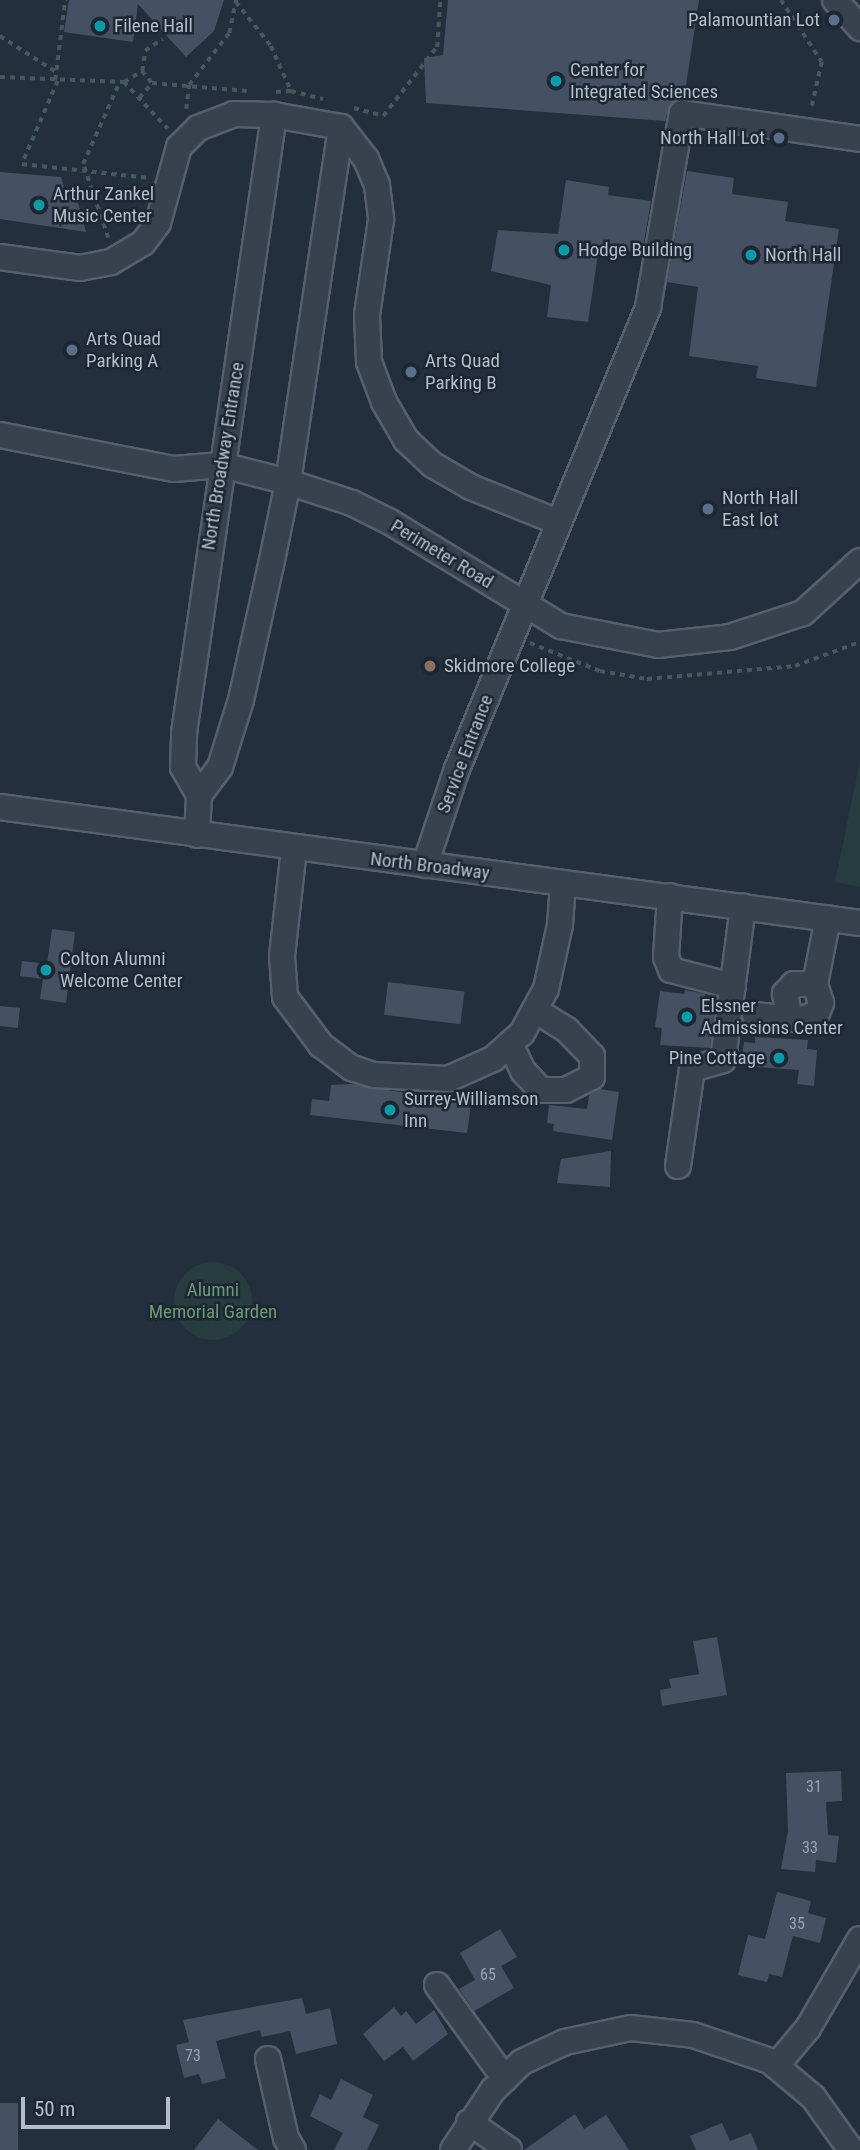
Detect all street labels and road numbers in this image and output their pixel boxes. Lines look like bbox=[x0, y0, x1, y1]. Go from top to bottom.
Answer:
street label: North Broadway Entrance bbox=[197, 360, 249, 552]
street label: Perimeter Road bbox=[387, 514, 497, 594]
street label: Service Entrance bbox=[432, 692, 498, 816]
street label: North Broadway bbox=[369, 847, 491, 885]

